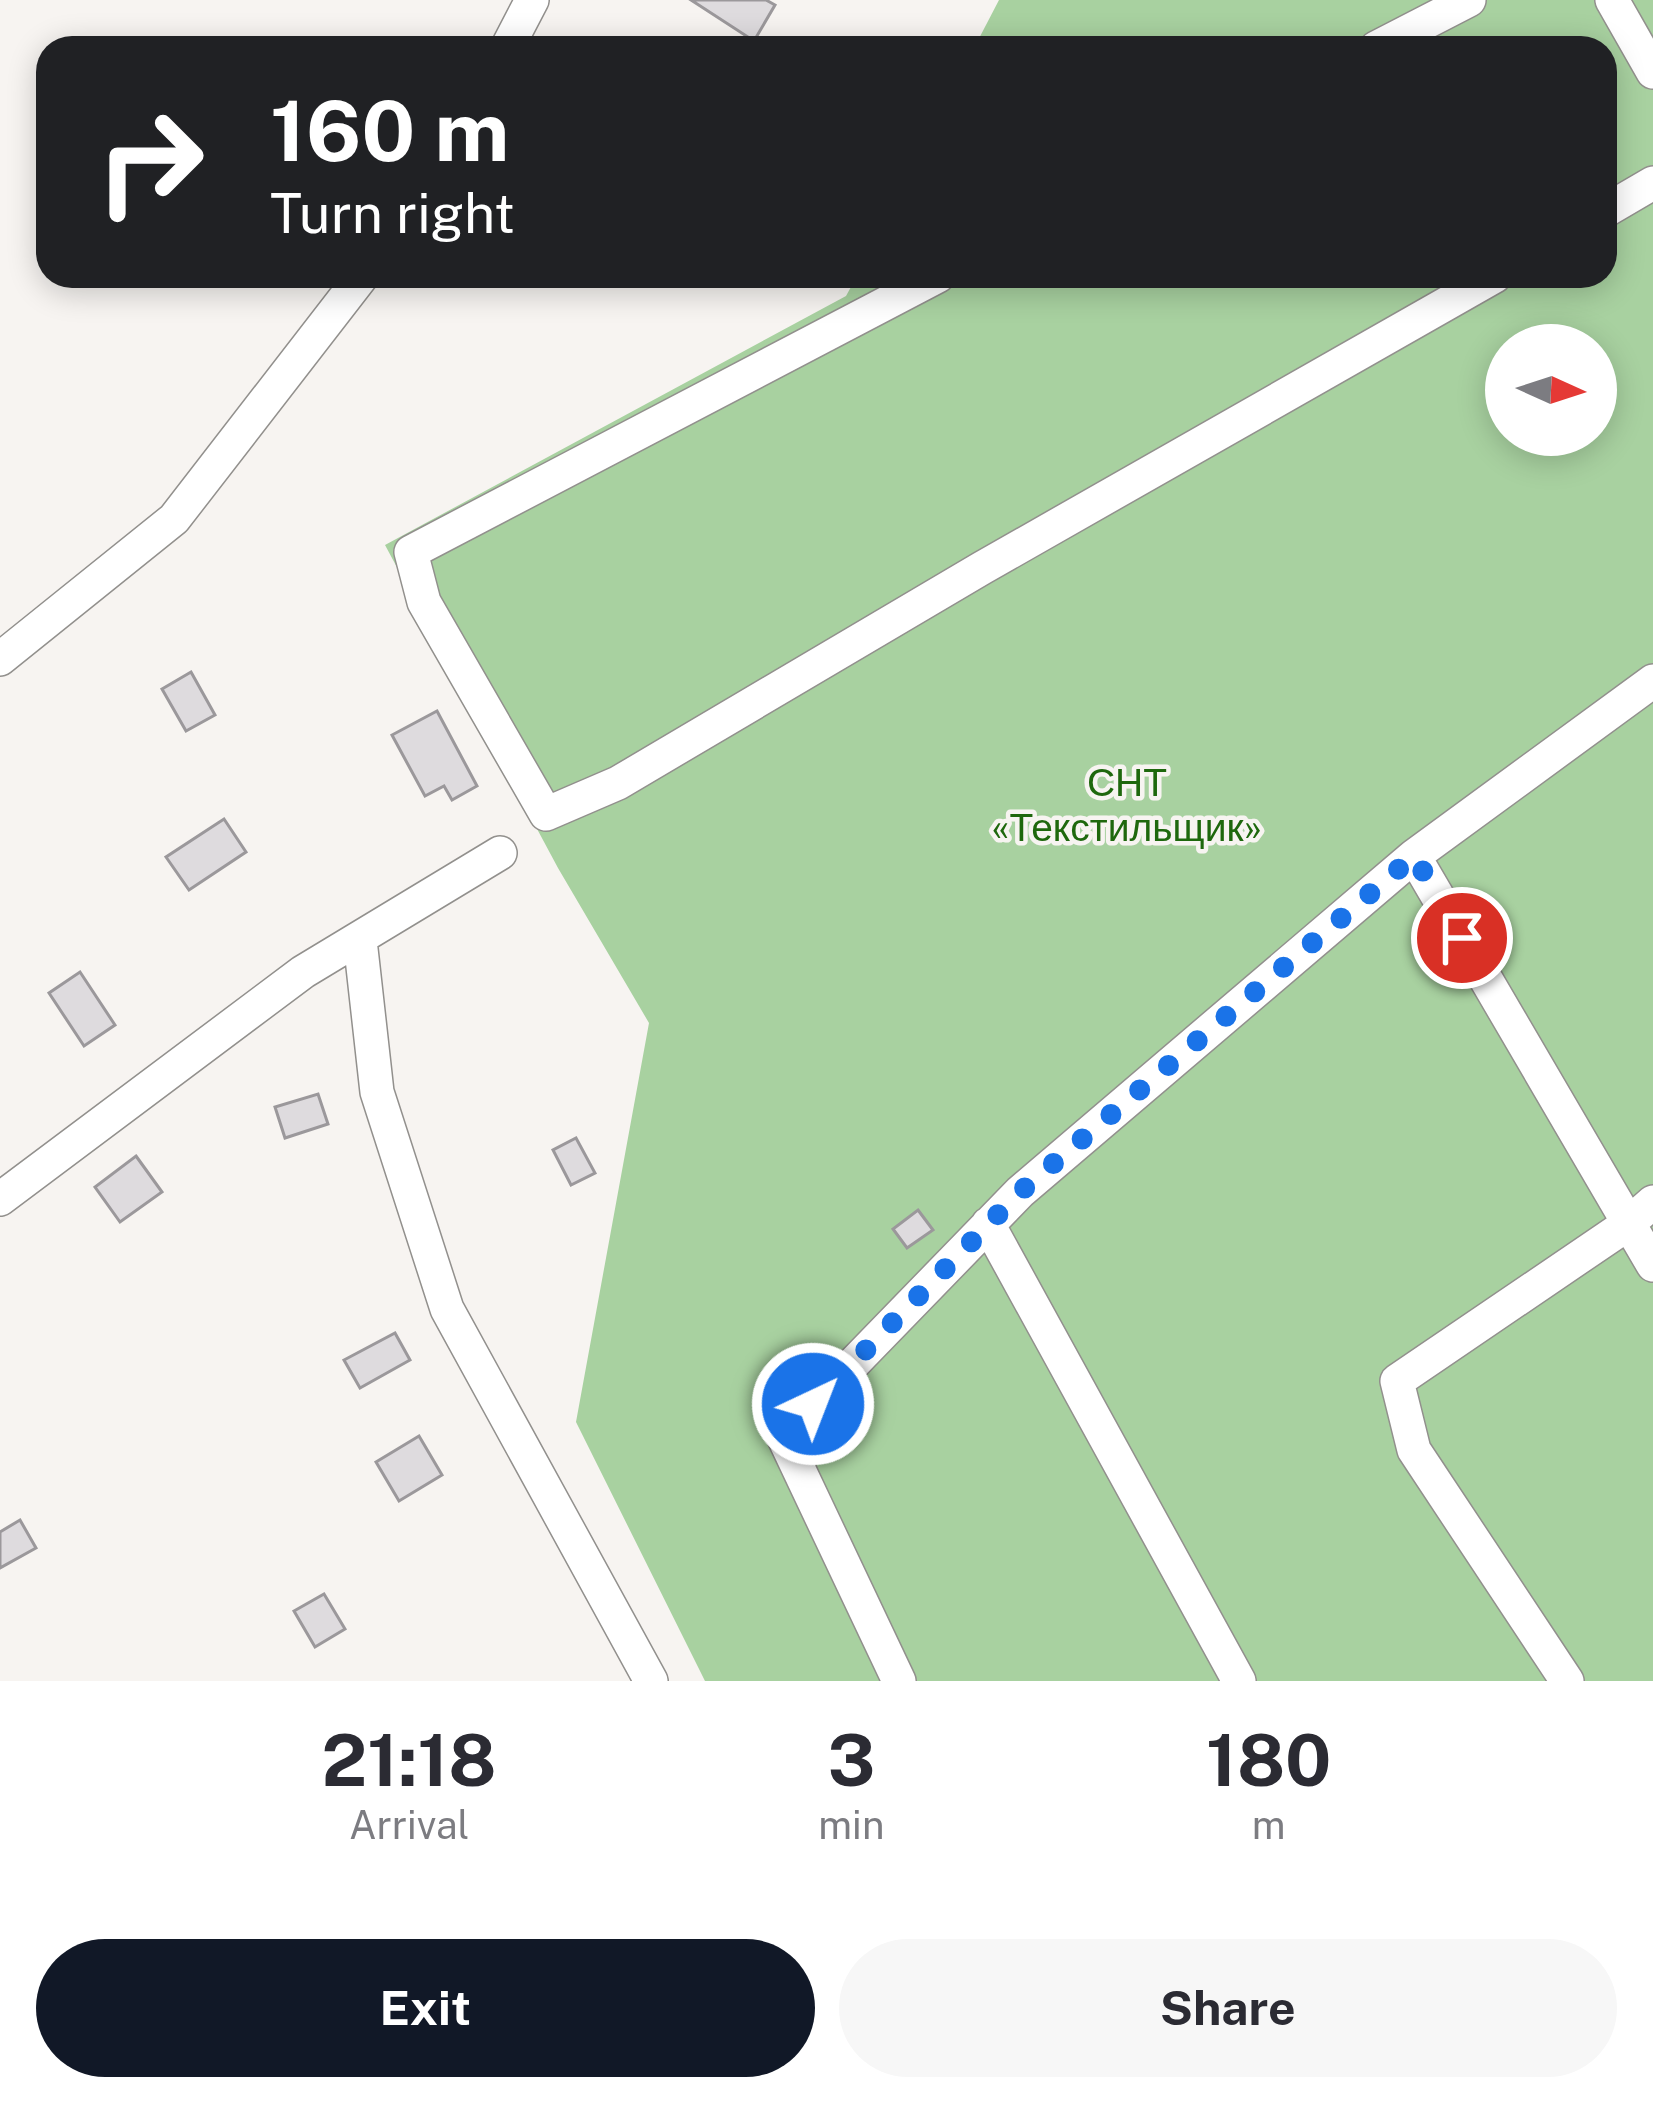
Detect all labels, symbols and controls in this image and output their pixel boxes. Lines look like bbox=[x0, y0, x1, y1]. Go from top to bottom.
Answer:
text: 160 m bbox=[270, 81, 509, 180]
icon: right bbox=[72, 84, 228, 240]
text: Turn right bbox=[270, 182, 515, 245]
north arrow bbox=[1485, 324, 1617, 456]
map controls bbox=[1485, 324, 1617, 456]
park label: СНТ «Текстильщик» bbox=[992, 759, 1262, 850]
pin bbox=[1411, 887, 1513, 989]
icon: arrive bbox=[1429, 905, 1495, 971]
position arrow bbox=[750, 1341, 876, 1467]
text: 21:18 bbox=[322, 1718, 497, 1802]
text: 3 bbox=[827, 1718, 875, 1802]
text: 180 bbox=[1206, 1718, 1331, 1802]
text: Arrival bbox=[349, 1802, 469, 1848]
text: min bbox=[818, 1802, 884, 1848]
text: m bbox=[1252, 1802, 1286, 1848]
button: Exit bbox=[36, 1939, 815, 2077]
button: Share bbox=[839, 1939, 1617, 2077]

